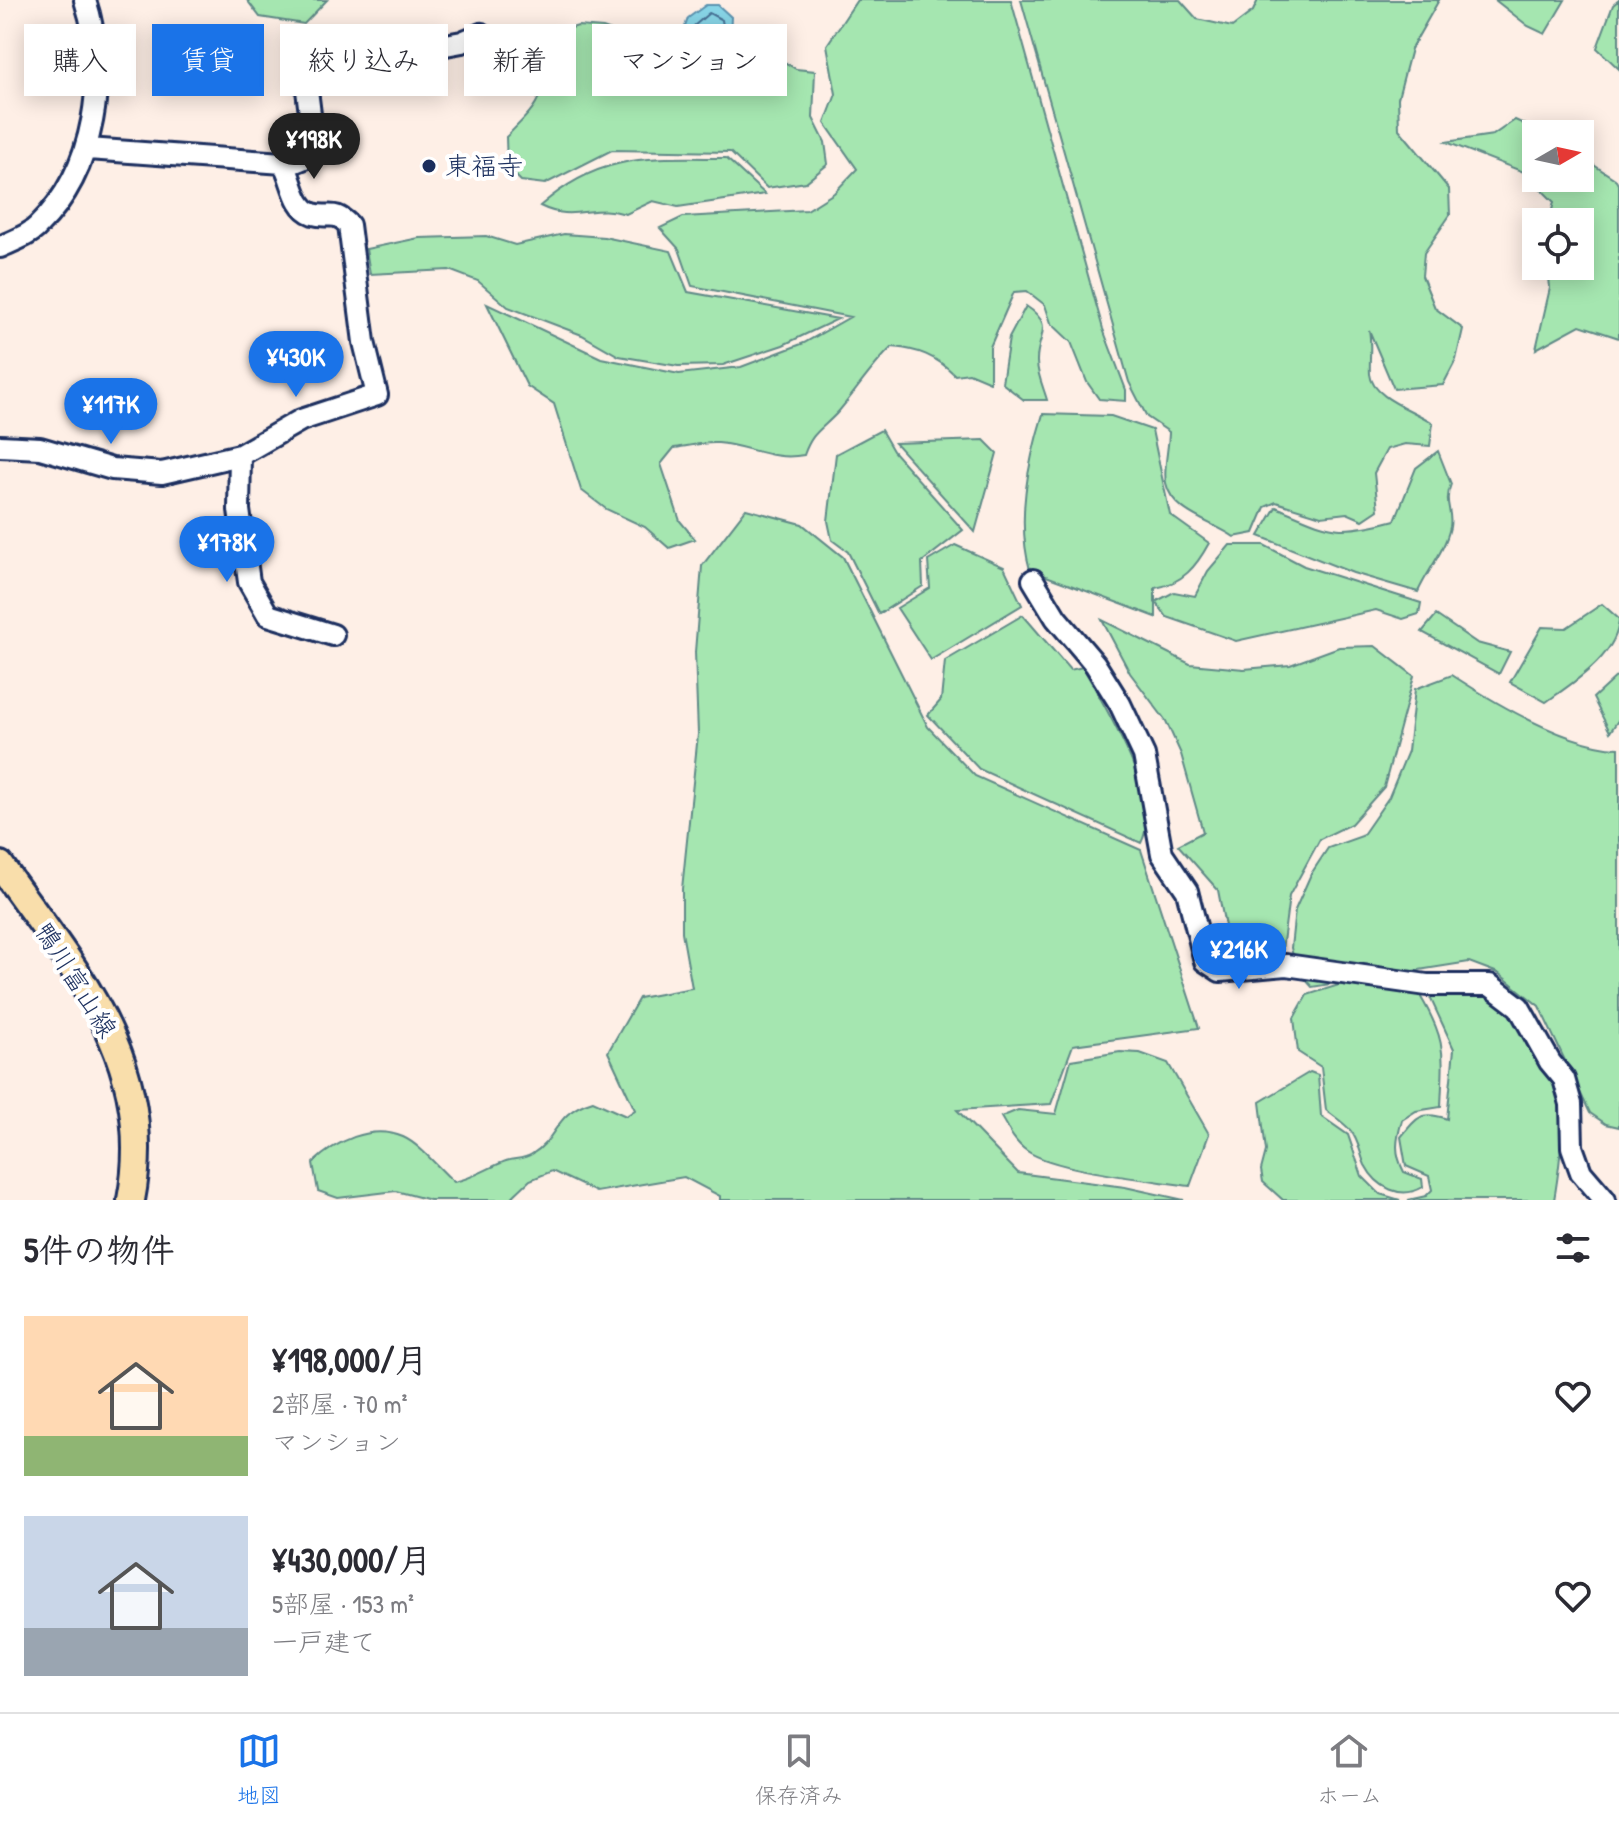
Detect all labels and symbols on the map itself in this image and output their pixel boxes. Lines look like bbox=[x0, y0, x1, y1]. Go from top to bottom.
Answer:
pin: ¥198K bbox=[258, 113, 370, 181]
north arrow bbox=[1522, 120, 1594, 192]
place label: 東福寺 bbox=[445, 148, 523, 183]
marker: 東福寺 bbox=[420, 157, 438, 175]
pin: ¥430K bbox=[240, 331, 352, 399]
pin: ¥117K bbox=[55, 378, 167, 446]
pin: ¥178K bbox=[171, 516, 283, 584]
street label: 鴨川富山線 bbox=[27, 915, 126, 1044]
pin: ¥216K bbox=[1183, 923, 1295, 991]

